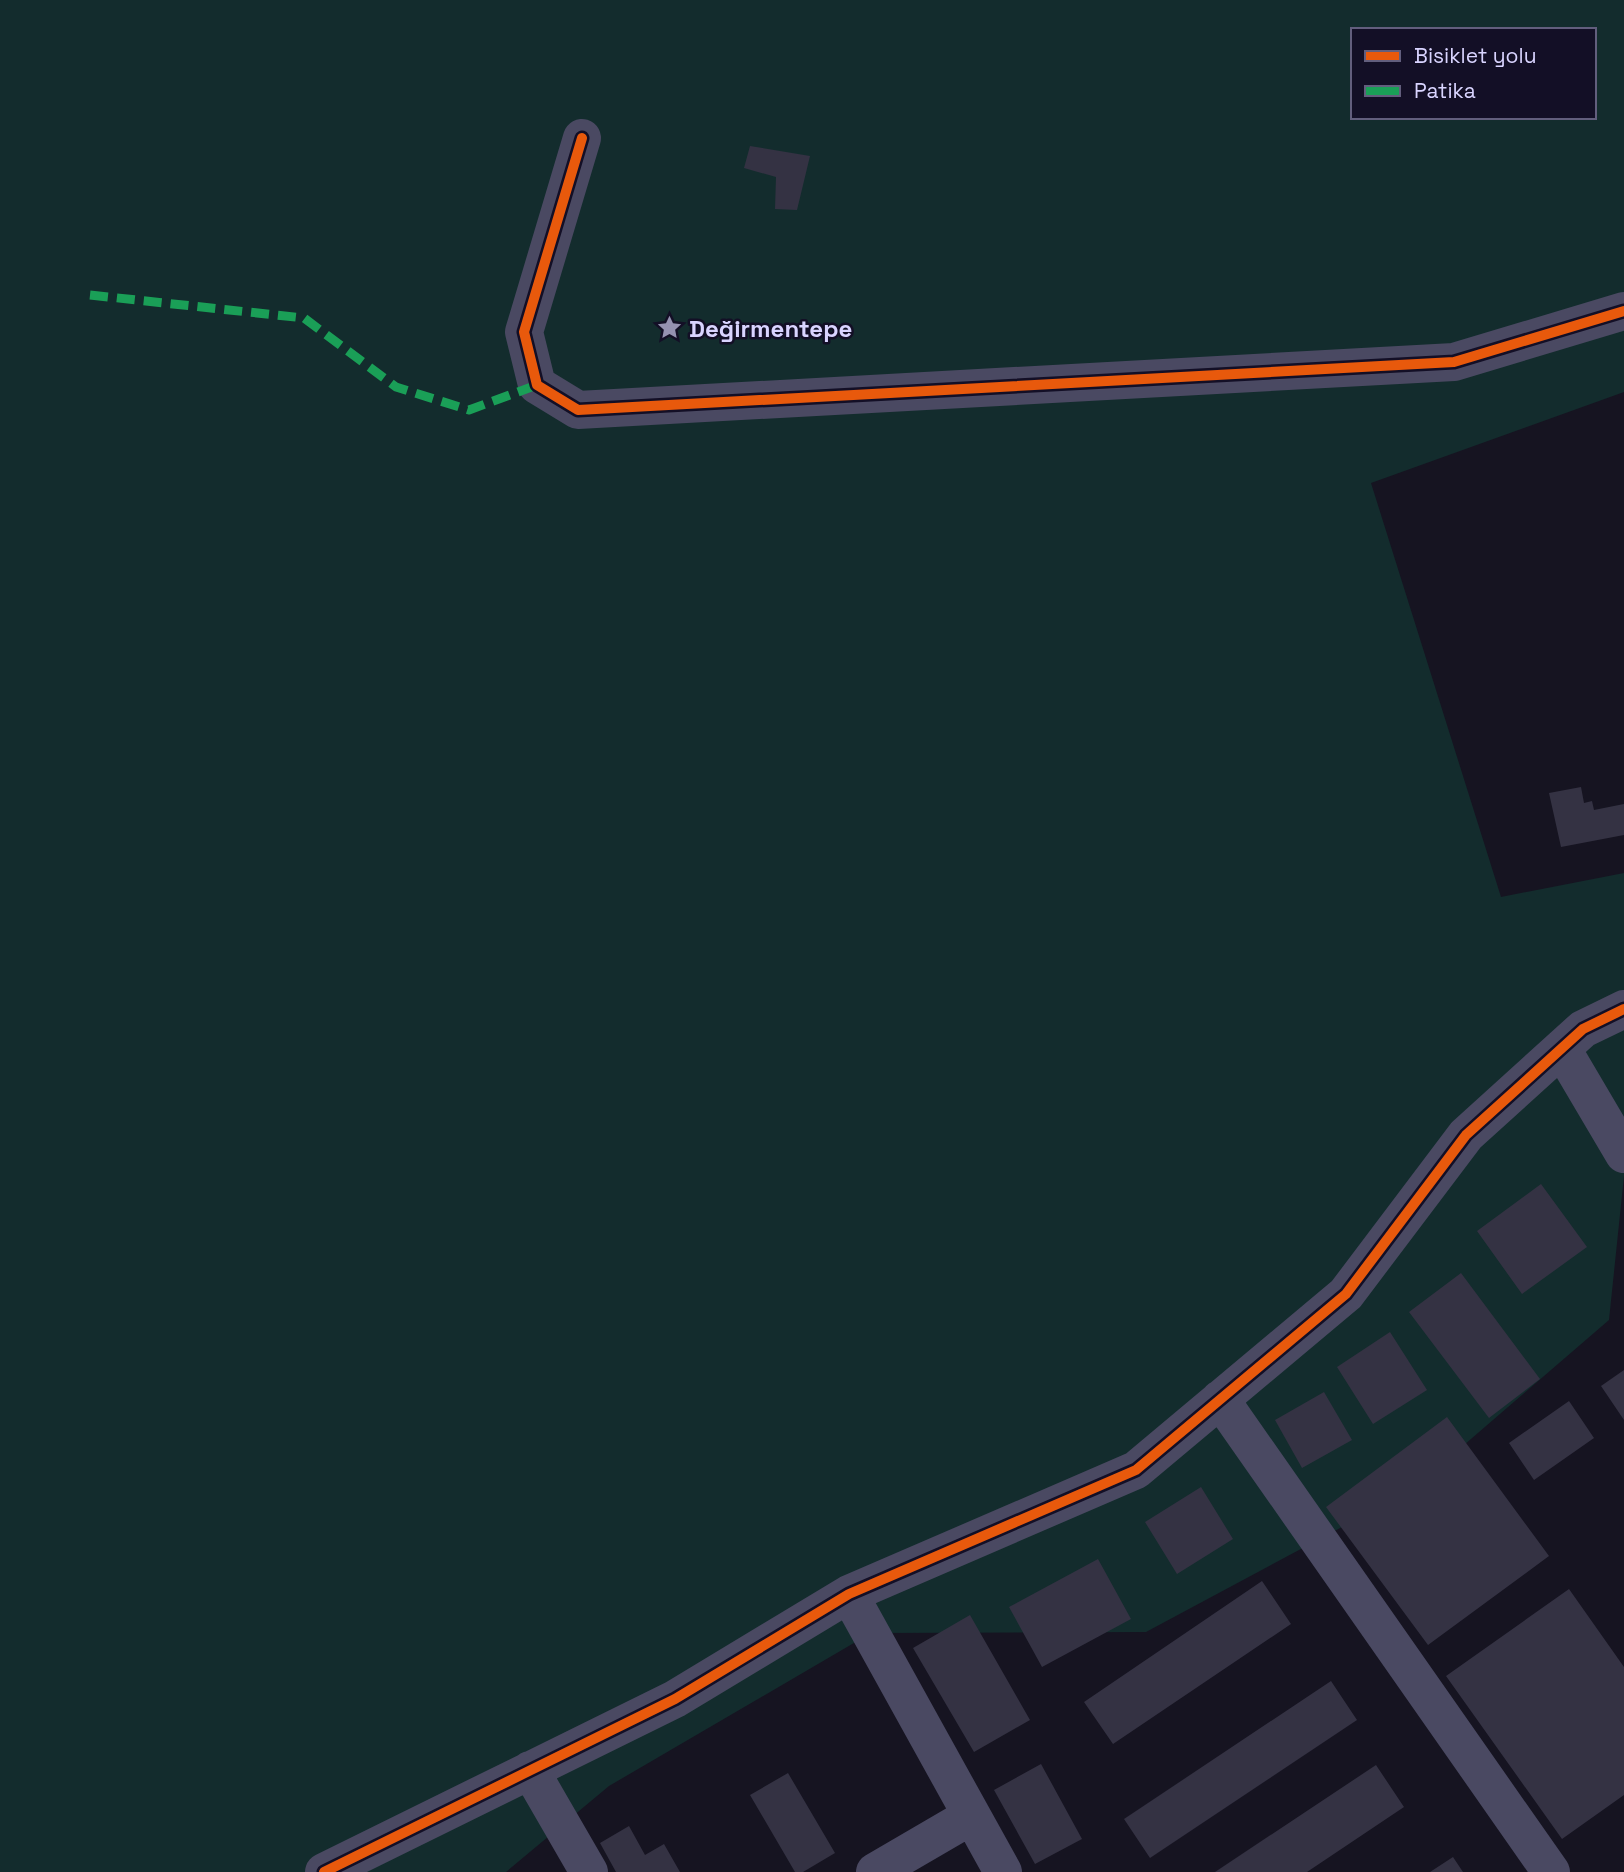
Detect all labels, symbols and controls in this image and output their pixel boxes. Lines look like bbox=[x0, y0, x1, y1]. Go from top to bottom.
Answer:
legend bbox=[1351, 28, 1596, 119]
text: Bisiklet yolu bbox=[1414, 42, 1537, 69]
text: Patika bbox=[1414, 77, 1476, 104]
place label: Değirmentepe bbox=[689, 313, 852, 344]
place icon: Değirmentepe bbox=[655, 314, 683, 342]

